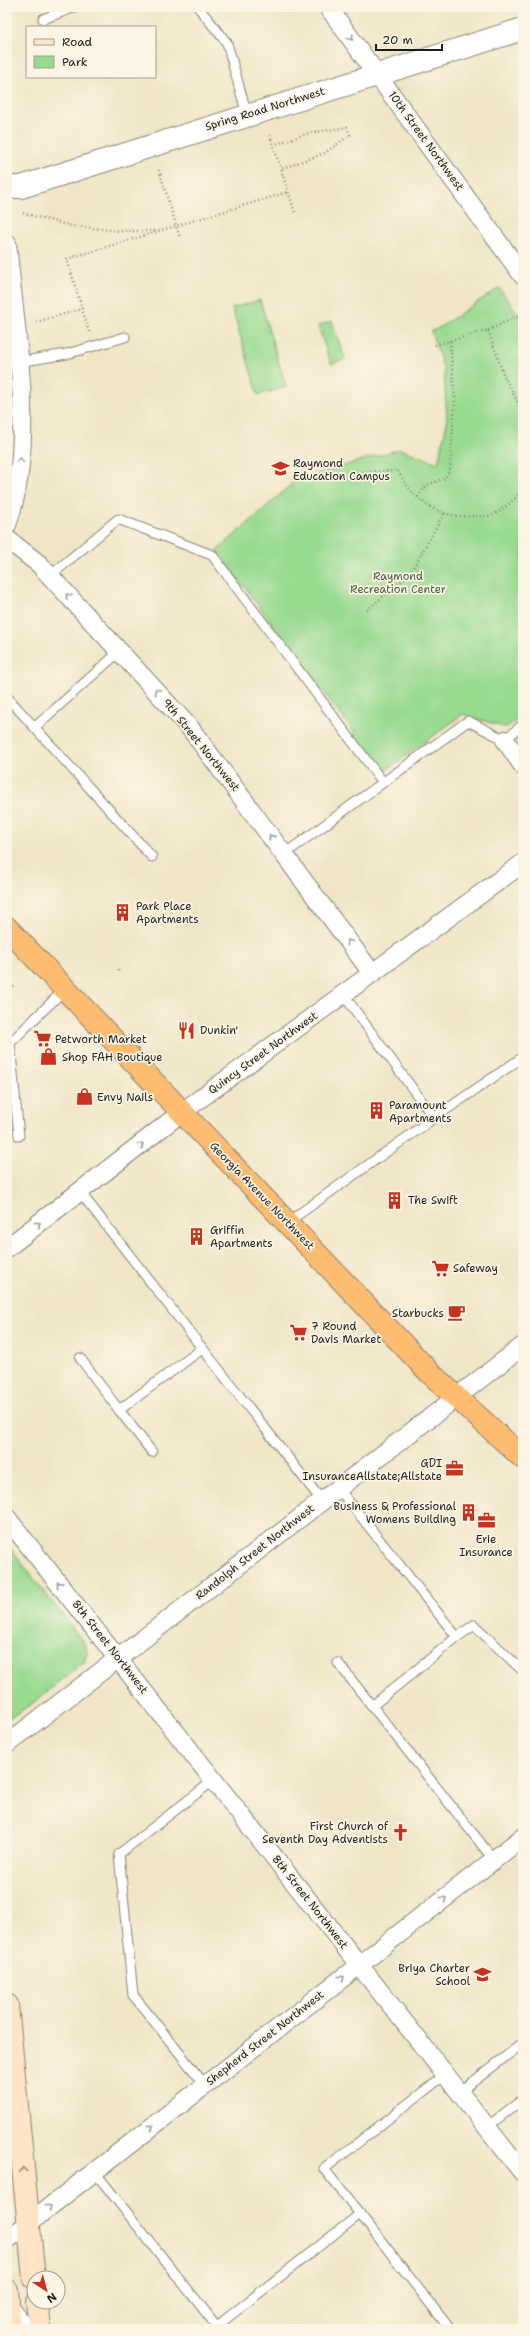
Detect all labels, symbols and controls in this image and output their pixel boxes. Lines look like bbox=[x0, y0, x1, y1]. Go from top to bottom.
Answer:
legend bbox=[26, 26, 156, 78]
scale bar bbox=[376, 26, 442, 52]
text: 20 m bbox=[382, 32, 413, 48]
text: Road bbox=[62, 34, 93, 50]
one-way arrow bbox=[346, 34, 353, 41]
text: Park bbox=[62, 54, 88, 70]
street label: Spring Road Northwest bbox=[203, 84, 327, 134]
street label: 10th Street Northwest bbox=[385, 88, 467, 194]
place label: Raymond Education Campus bbox=[293, 456, 390, 484]
one-way arrow bbox=[15, 457, 24, 463]
school or university icon: Raymond Education Campus bbox=[270, 459, 290, 479]
park label: Raymond Recreation Center bbox=[350, 569, 446, 597]
one-way arrow bbox=[66, 593, 73, 600]
one-way arrow bbox=[154, 688, 162, 696]
street label: 9th Street Northwest bbox=[159, 695, 243, 795]
one-way arrow bbox=[269, 835, 276, 842]
place label: Park Place Apartments bbox=[136, 899, 199, 927]
building icon: Park Place Apartments bbox=[113, 902, 133, 922]
one-way arrow bbox=[347, 939, 354, 946]
street label: Quincy Street Northwest bbox=[205, 1008, 321, 1098]
restaurant icon: Dunkin' bbox=[177, 1020, 197, 1040]
place label: Dunkin' bbox=[200, 1023, 238, 1038]
supermarket icon: Petworth Market bbox=[32, 1029, 52, 1049]
place label: Petworth Market bbox=[55, 1032, 147, 1047]
shop icon: Shop FAH Boutique bbox=[39, 1047, 59, 1067]
place label: Shop FAH Boutique bbox=[62, 1050, 163, 1065]
shop icon: Envy Nails bbox=[74, 1087, 94, 1107]
place label: Envy Nails bbox=[97, 1090, 153, 1105]
place label: Paramount Apartments bbox=[389, 1098, 452, 1126]
building icon: Paramount Apartments bbox=[366, 1101, 386, 1121]
street label: Georgia Avenue Northwest bbox=[206, 1139, 318, 1253]
one-way arrow bbox=[136, 1143, 143, 1150]
building icon: The Swift bbox=[385, 1190, 405, 1210]
place label: The Swift bbox=[408, 1193, 458, 1208]
one-way arrow bbox=[33, 1222, 40, 1229]
place label: Griffin Apartments bbox=[210, 1223, 273, 1251]
building icon: Griffin Apartments bbox=[187, 1226, 207, 1246]
supermarket icon: Safeway bbox=[430, 1258, 450, 1278]
place label: Safeway bbox=[453, 1261, 498, 1276]
cafe icon: Starbucks bbox=[447, 1303, 467, 1323]
place label: Starbucks bbox=[392, 1306, 444, 1321]
place label: 7 Round Davis Market bbox=[311, 1319, 381, 1347]
supermarket icon: 7 Round Davis Market bbox=[288, 1322, 308, 1342]
place label: GDI InsuranceAllstate;Allstate bbox=[303, 1456, 442, 1484]
office icon: GDI InsuranceAllstate;Allstate bbox=[445, 1459, 465, 1479]
place label: Business & Professional Womens Building bbox=[334, 1499, 457, 1527]
street label: Randolph Street Northwest bbox=[192, 1501, 318, 1603]
building icon: Business & Professional Womens Building bbox=[459, 1502, 479, 1522]
office icon: Erie Insurance bbox=[476, 1511, 496, 1531]
place label: Erie Insurance bbox=[459, 1532, 513, 1560]
one-way arrow bbox=[57, 1581, 64, 1588]
street label: 8th Street Northwest bbox=[69, 1597, 152, 1697]
place label: First Church of Seventh Day Adventists bbox=[262, 1819, 389, 1847]
church icon: First Church of Seventh Day Adventists bbox=[391, 1822, 411, 1842]
street label: 8th Street Northwest bbox=[269, 1852, 352, 1952]
one-way arrow bbox=[440, 1896, 447, 1903]
place label: Briya Charter School bbox=[398, 1961, 471, 1989]
school or university icon: Briya Charter School bbox=[473, 1964, 493, 1984]
one-way arrow bbox=[337, 1976, 344, 1983]
street label: Shepherd Street Northwest bbox=[203, 1987, 327, 2089]
one-way arrow bbox=[146, 2125, 153, 2132]
one-way arrow bbox=[19, 2166, 28, 2173]
one-way arrow bbox=[44, 2205, 51, 2212]
north arrow bbox=[26, 2270, 66, 2310]
text: N bbox=[43, 2289, 60, 2306]

